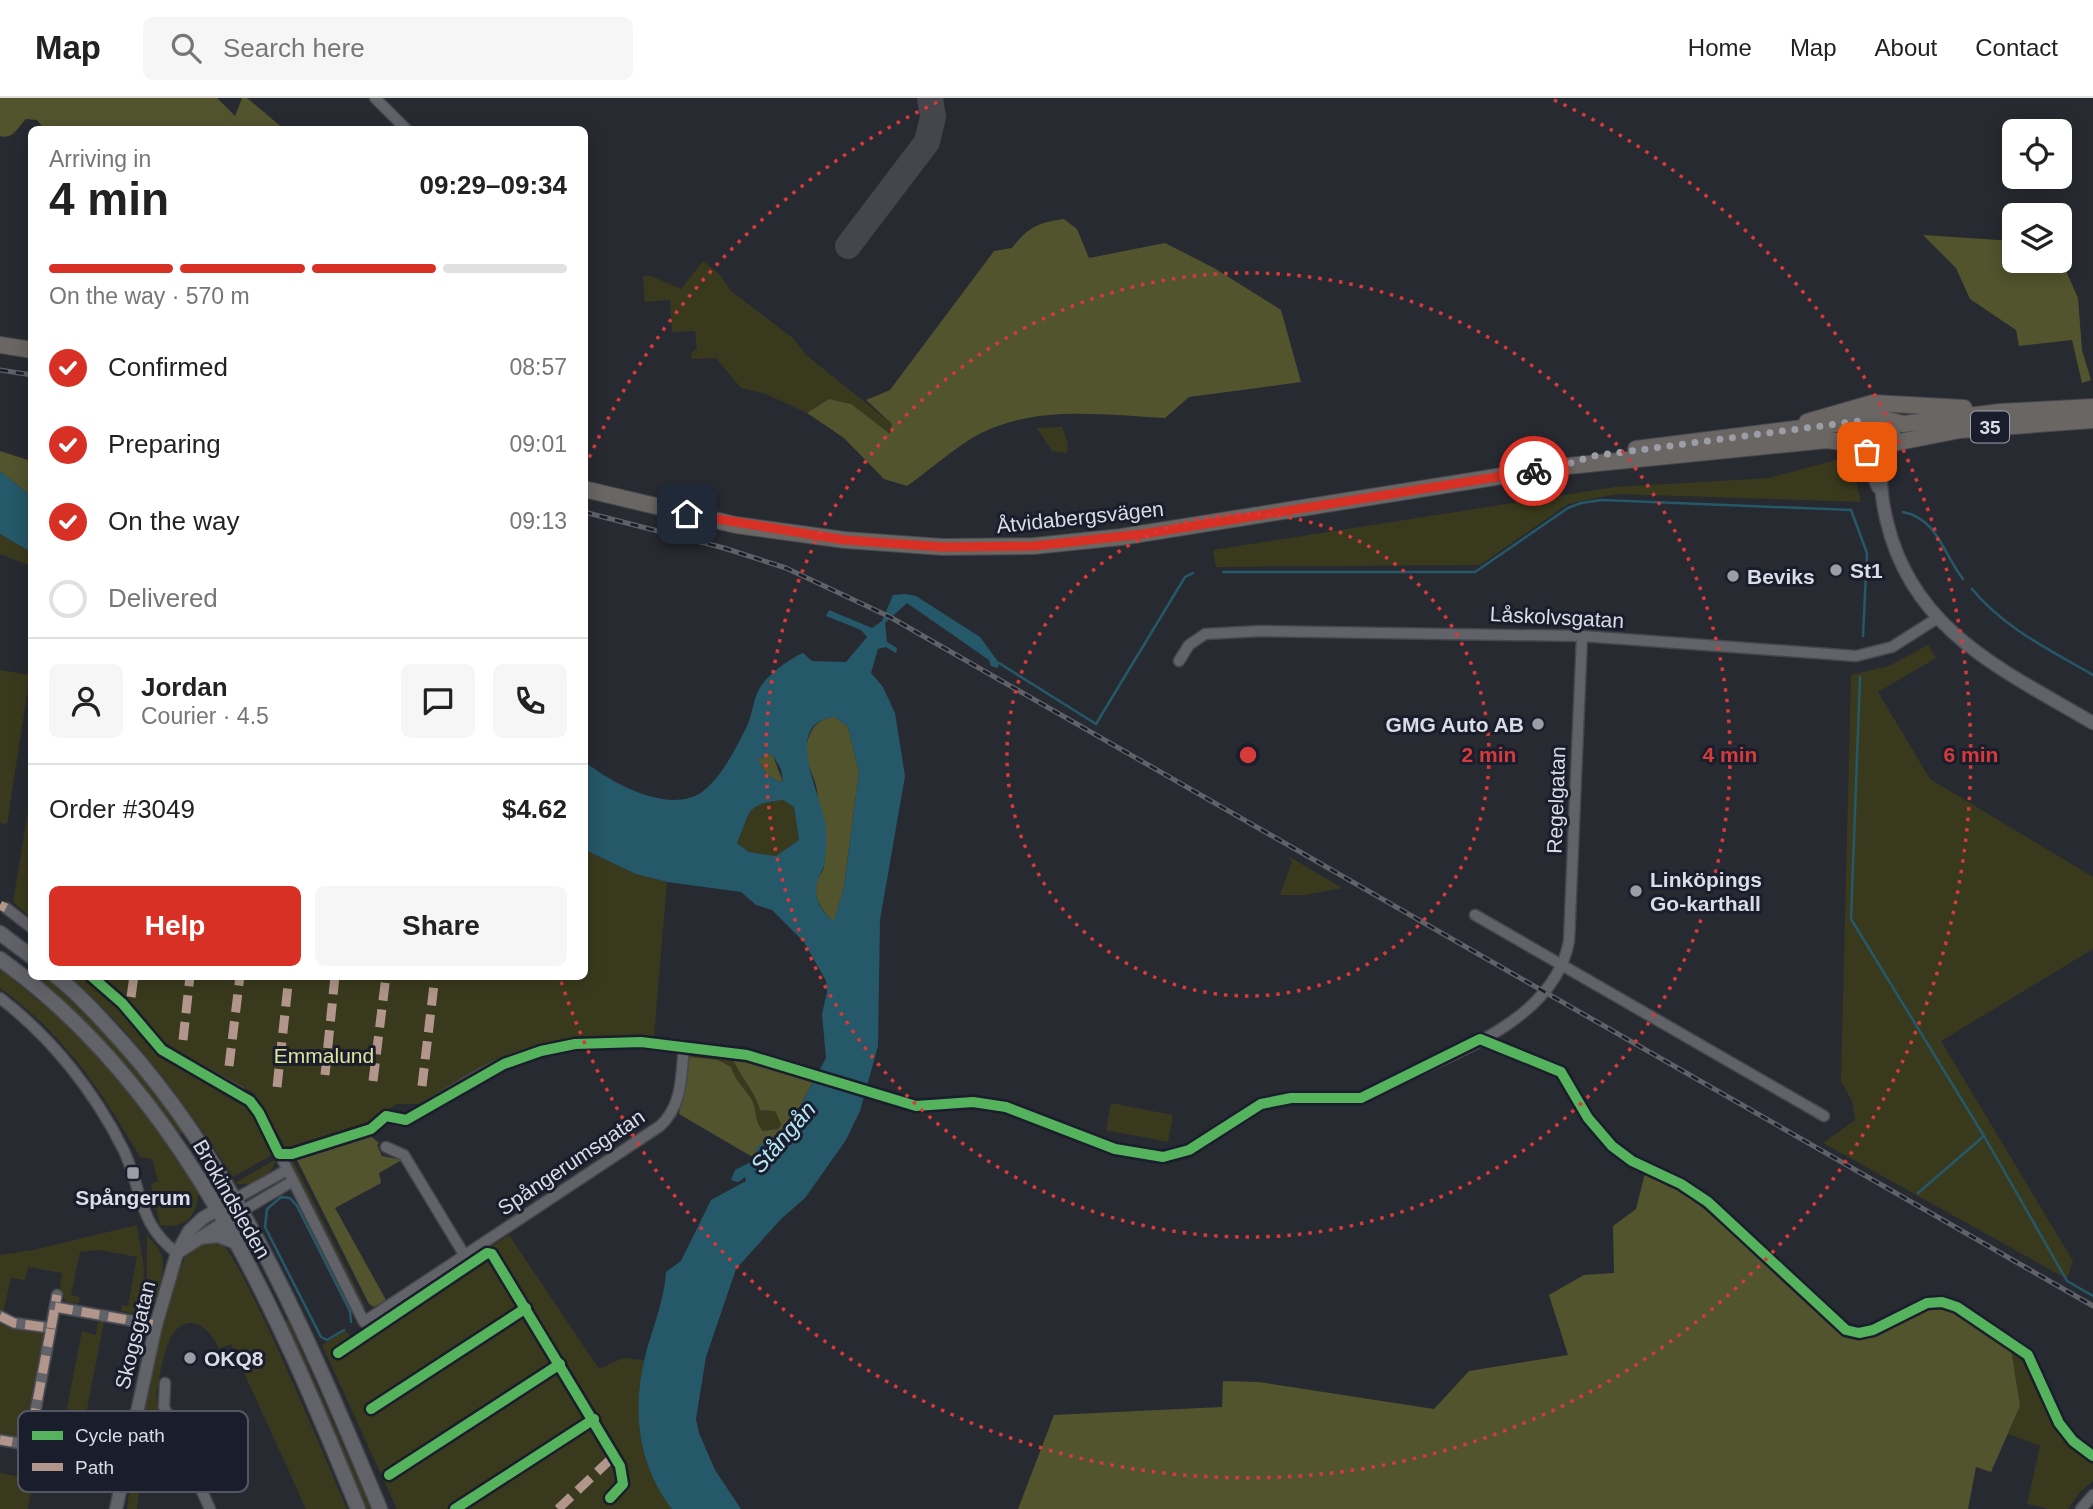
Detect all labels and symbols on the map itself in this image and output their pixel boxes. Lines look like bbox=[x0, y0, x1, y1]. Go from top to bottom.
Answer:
road number: 35 bbox=[1971, 412, 2009, 442]
pin bbox=[1837, 422, 1897, 482]
courier bbox=[1499, 436, 1569, 506]
pin bbox=[657, 484, 717, 544]
street label: Åtvidabergsvägen bbox=[995, 497, 1165, 537]
place label: St1 bbox=[1850, 559, 1883, 582]
marker: St1 bbox=[1828, 562, 1844, 578]
place label: Beviks bbox=[1747, 565, 1815, 588]
marker: Beviks bbox=[1725, 568, 1741, 584]
street label: Låskolvsgatan bbox=[1489, 602, 1625, 632]
place label: GMG Auto AB bbox=[1386, 713, 1524, 736]
marker: GMG Auto AB bbox=[1530, 716, 1546, 732]
centre of rings bbox=[1236, 743, 1260, 767]
text: 2 min bbox=[1462, 743, 1516, 766]
text: 4 min bbox=[1703, 743, 1757, 766]
text: 6 min bbox=[1944, 743, 1998, 766]
street label: Regelgatan bbox=[1543, 746, 1569, 854]
place label: Linköpings Go-karthall bbox=[1650, 868, 1762, 915]
marker: Linköpings Go-karthall bbox=[1628, 883, 1644, 899]
park label: Emmalund bbox=[274, 1044, 374, 1067]
water label: Stångån bbox=[745, 1096, 821, 1178]
street label: Spångerumsgatan bbox=[493, 1104, 649, 1220]
street label: Brokindsleden bbox=[189, 1136, 275, 1262]
marker: Spångerum bbox=[125, 1165, 141, 1181]
place label: Spångerum bbox=[75, 1186, 191, 1209]
street label: Skogsgatan bbox=[110, 1278, 160, 1392]
place label: OKQ8 bbox=[204, 1347, 264, 1370]
marker: OKQ8 bbox=[182, 1350, 198, 1366]
legend bbox=[18, 1411, 248, 1492]
text: Cycle path bbox=[75, 1425, 165, 1446]
text: Path bbox=[75, 1457, 114, 1478]

